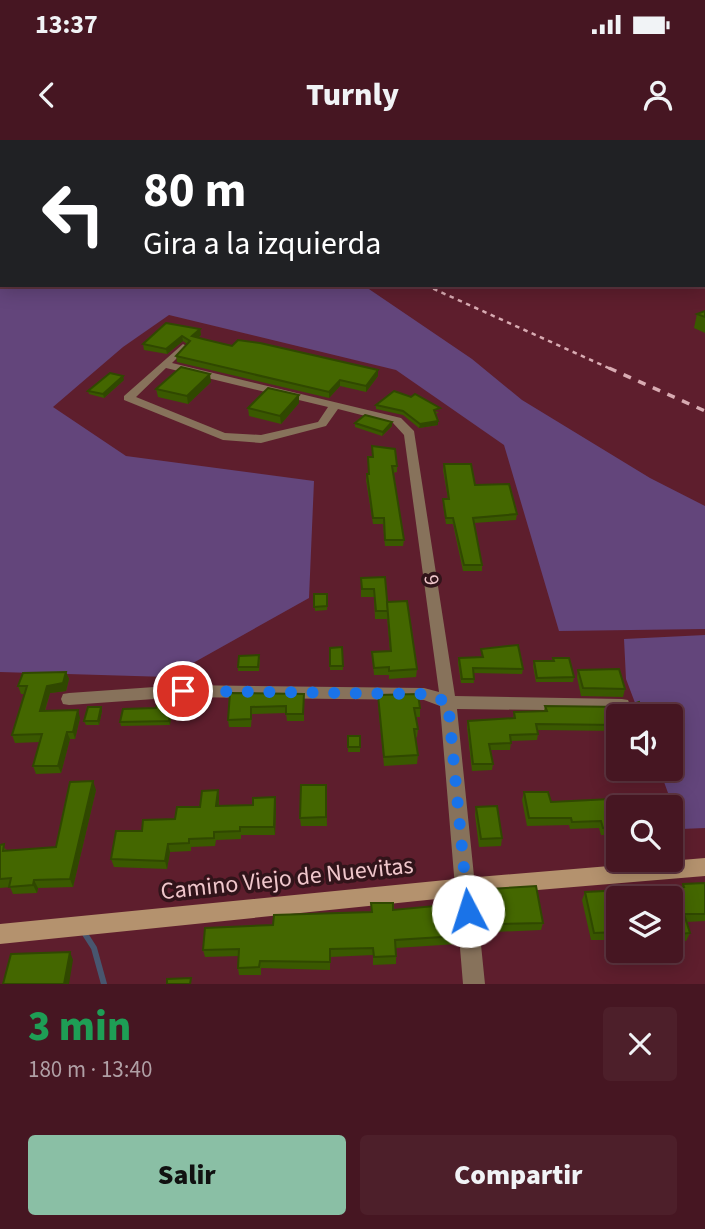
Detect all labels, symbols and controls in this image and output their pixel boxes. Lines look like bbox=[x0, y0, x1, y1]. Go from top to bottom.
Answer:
text: 13:37 bbox=[35, 6, 98, 43]
text: Turnly bbox=[306, 72, 399, 118]
icon: back bbox=[28, 76, 66, 114]
icon: person bbox=[639, 76, 677, 114]
text: 80 m bbox=[143, 156, 247, 226]
icon: left bbox=[28, 168, 119, 259]
text: Gira a la izquierda bbox=[143, 221, 381, 267]
street label: 9 bbox=[416, 573, 448, 587]
pin bbox=[153, 661, 213, 721]
icon: arrive bbox=[164, 672, 202, 710]
map controls bbox=[606, 704, 683, 963]
button: sound bbox=[606, 704, 683, 781]
button: search bbox=[606, 795, 683, 872]
street label: Camino Viejo de Nuevitas bbox=[159, 848, 415, 909]
position arrow bbox=[431, 874, 505, 948]
button: layers bbox=[606, 886, 683, 963]
text: 3 min bbox=[28, 997, 131, 1057]
button: close bbox=[603, 1007, 677, 1081]
text: 180 m · 13:40 bbox=[28, 1053, 152, 1086]
button: Salir bbox=[28, 1135, 346, 1215]
button: Compartir bbox=[360, 1135, 677, 1215]

